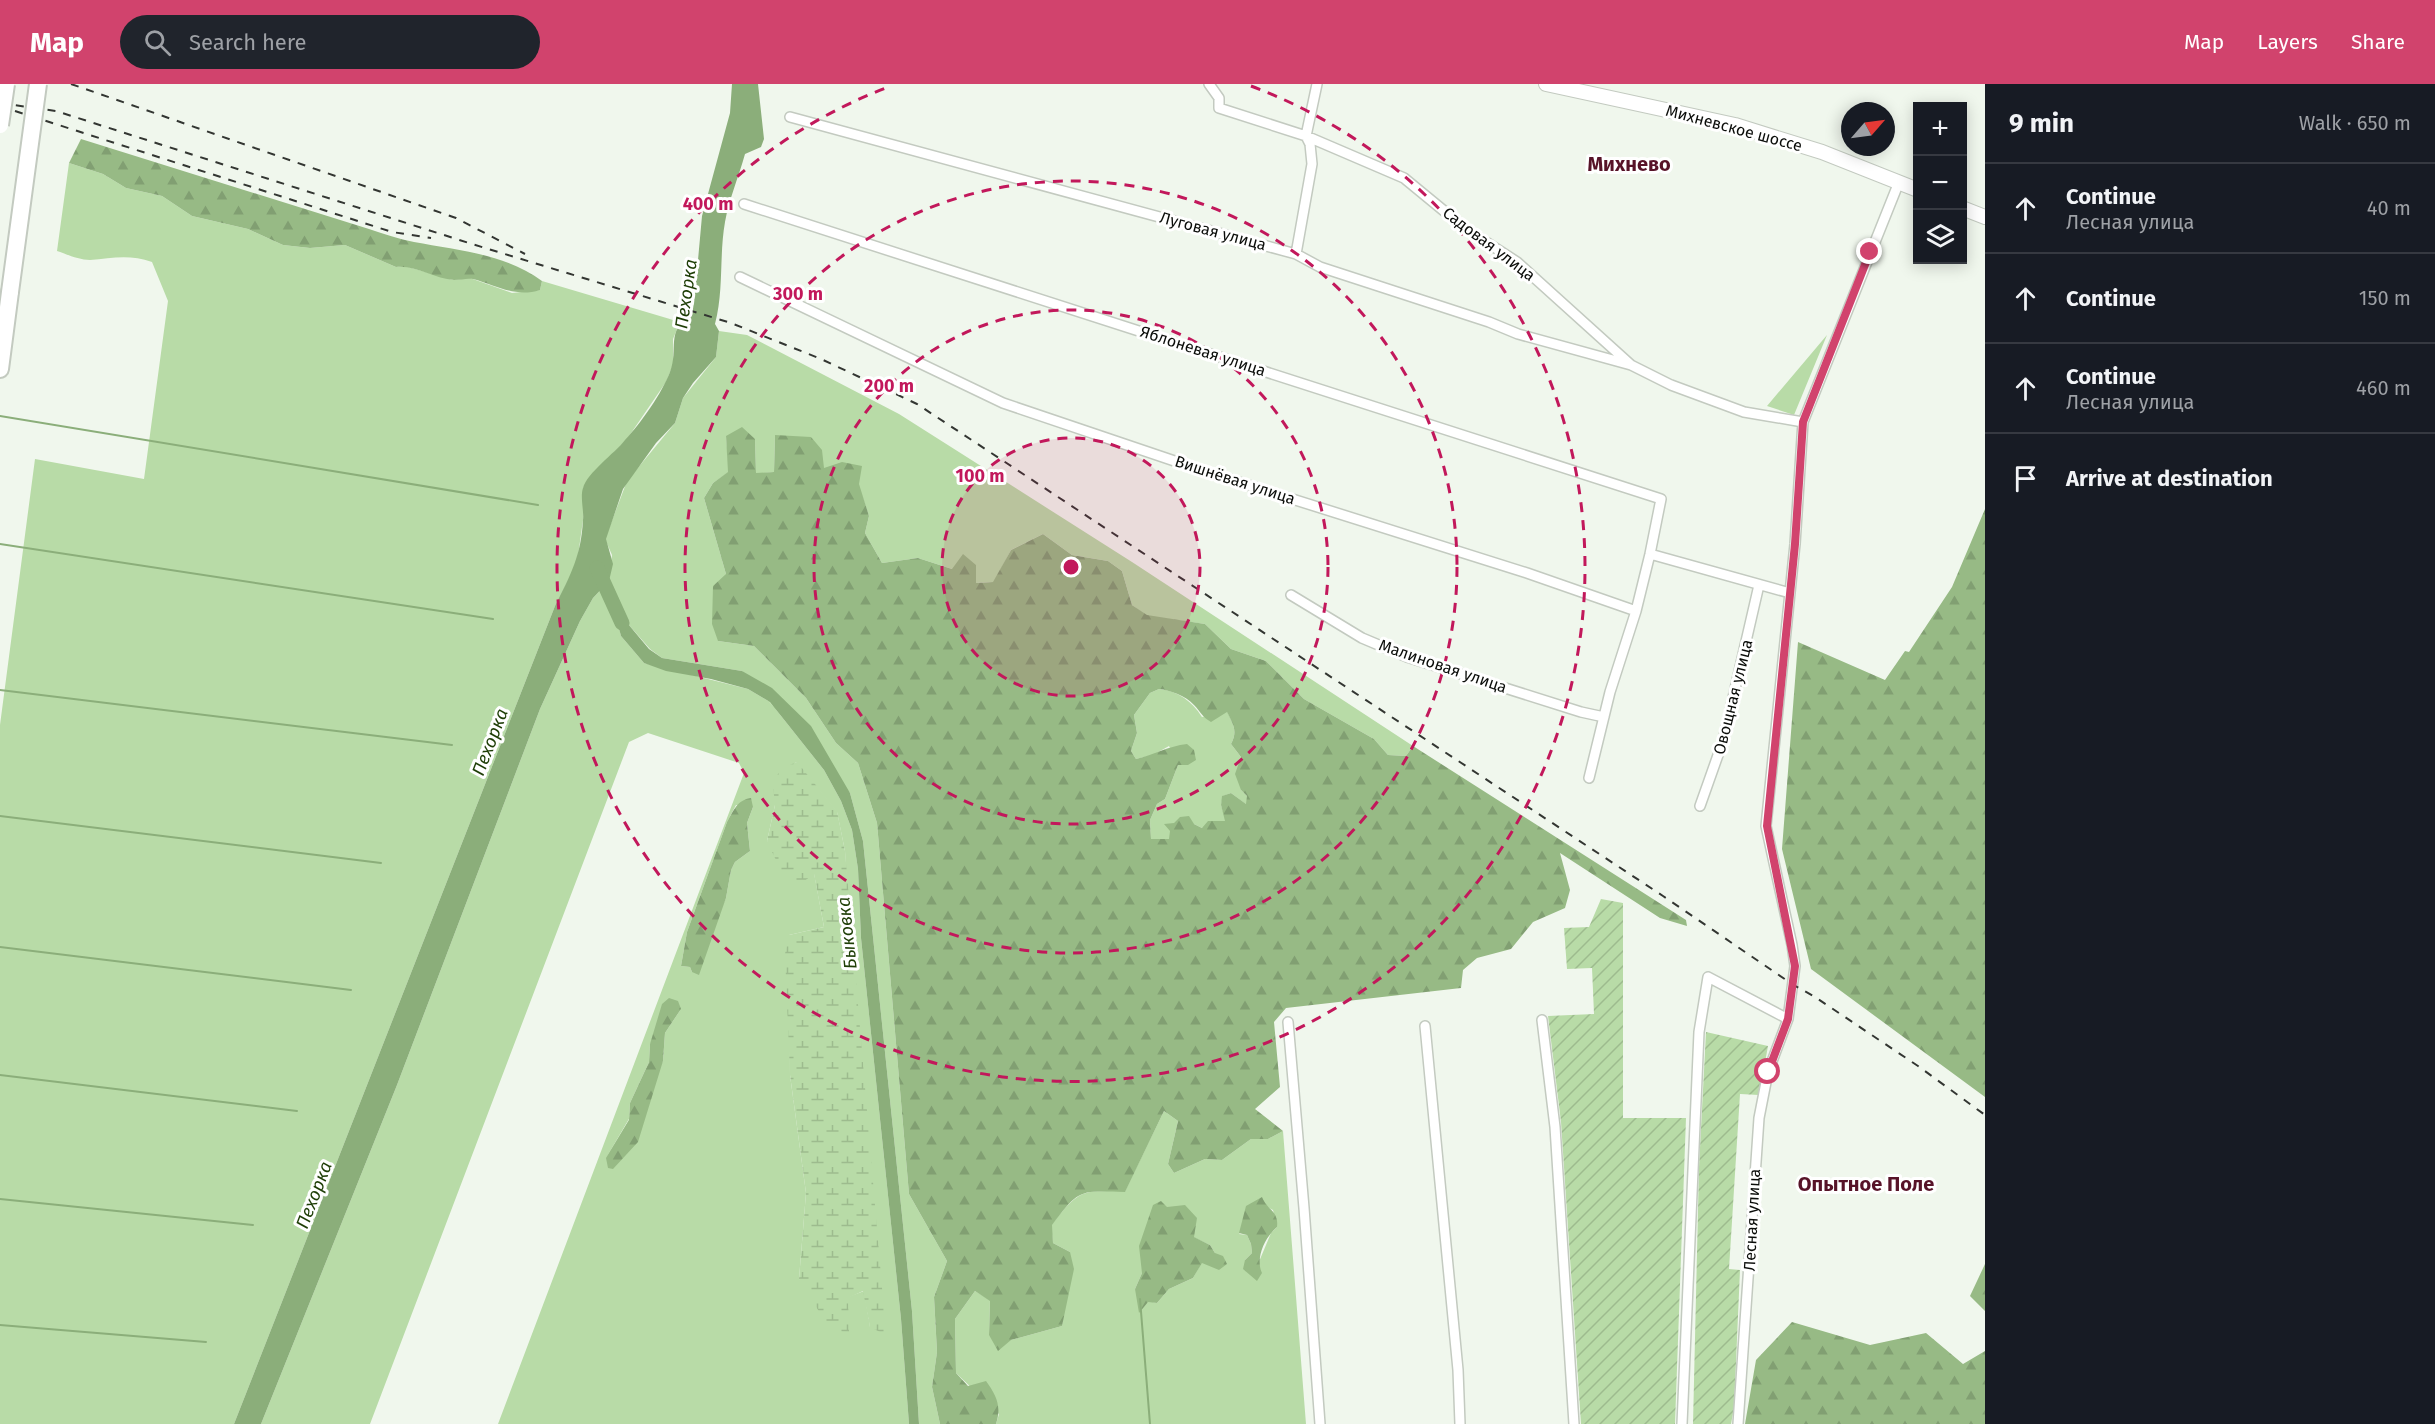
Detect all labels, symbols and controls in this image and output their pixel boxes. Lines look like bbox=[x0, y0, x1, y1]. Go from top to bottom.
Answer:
search box bbox=[120, 15, 540, 69]
text: Map bbox=[30, 26, 84, 59]
icon: search bbox=[141, 26, 174, 59]
text: Search here bbox=[189, 29, 307, 56]
text: Map bbox=[2184, 29, 2224, 55]
text: Layers bbox=[2257, 29, 2318, 55]
text: Share bbox=[2351, 29, 2405, 55]
street label: Михневское шоссе bbox=[1664, 101, 1804, 155]
north arrow bbox=[1841, 102, 1895, 156]
map controls bbox=[1913, 102, 1967, 264]
button: + bbox=[1913, 102, 1967, 156]
text: 9 min bbox=[2009, 108, 2074, 139]
text: Walk · 650 m bbox=[2299, 111, 2411, 135]
district label: Михнево bbox=[1587, 152, 1671, 176]
button: − bbox=[1913, 156, 1967, 210]
text: Continue bbox=[2066, 183, 2156, 210]
icon: ahead bbox=[2009, 192, 2042, 225]
text: 400 m bbox=[683, 193, 733, 215]
text: 40 m bbox=[2367, 196, 2411, 220]
street label: Садовая улица bbox=[1439, 203, 1539, 285]
street label: Луговая улица bbox=[1158, 208, 1268, 254]
button: layers bbox=[1913, 210, 1967, 264]
text: Лесная улица bbox=[2066, 210, 2194, 234]
route end bbox=[1856, 238, 1882, 264]
water label: Пехорка bbox=[670, 258, 702, 330]
icon: ahead bbox=[2009, 282, 2042, 315]
text: 300 m bbox=[772, 283, 823, 305]
text: Continue bbox=[2066, 285, 2156, 312]
text: 150 m bbox=[2359, 286, 2411, 310]
street label: Яблоневая улица bbox=[1138, 322, 1268, 380]
text: Continue bbox=[2066, 363, 2156, 390]
icon: ahead bbox=[2009, 372, 2042, 405]
text: 200 m bbox=[864, 375, 914, 397]
text: 460 m bbox=[2356, 376, 2411, 400]
text: Лесная улица bbox=[2066, 390, 2194, 414]
street label: Вишнёвая улица bbox=[1172, 452, 1298, 508]
icon: arrive bbox=[2009, 462, 2042, 495]
text: 100 m bbox=[956, 465, 1004, 487]
text: Arrive at destination bbox=[2066, 465, 2273, 492]
centre of rings bbox=[1061, 557, 1081, 577]
street label: Малиновая улица bbox=[1377, 635, 1509, 697]
street label: Овощная улица bbox=[1710, 637, 1756, 757]
water label: Пехорка bbox=[467, 705, 513, 779]
water label: Быковка bbox=[832, 896, 862, 970]
route start bbox=[1754, 1058, 1780, 1084]
water label: Пехорка bbox=[291, 1158, 337, 1232]
street label: Лесная улица bbox=[1740, 1168, 1764, 1272]
district label: Опытное Поле bbox=[1798, 1172, 1934, 1196]

